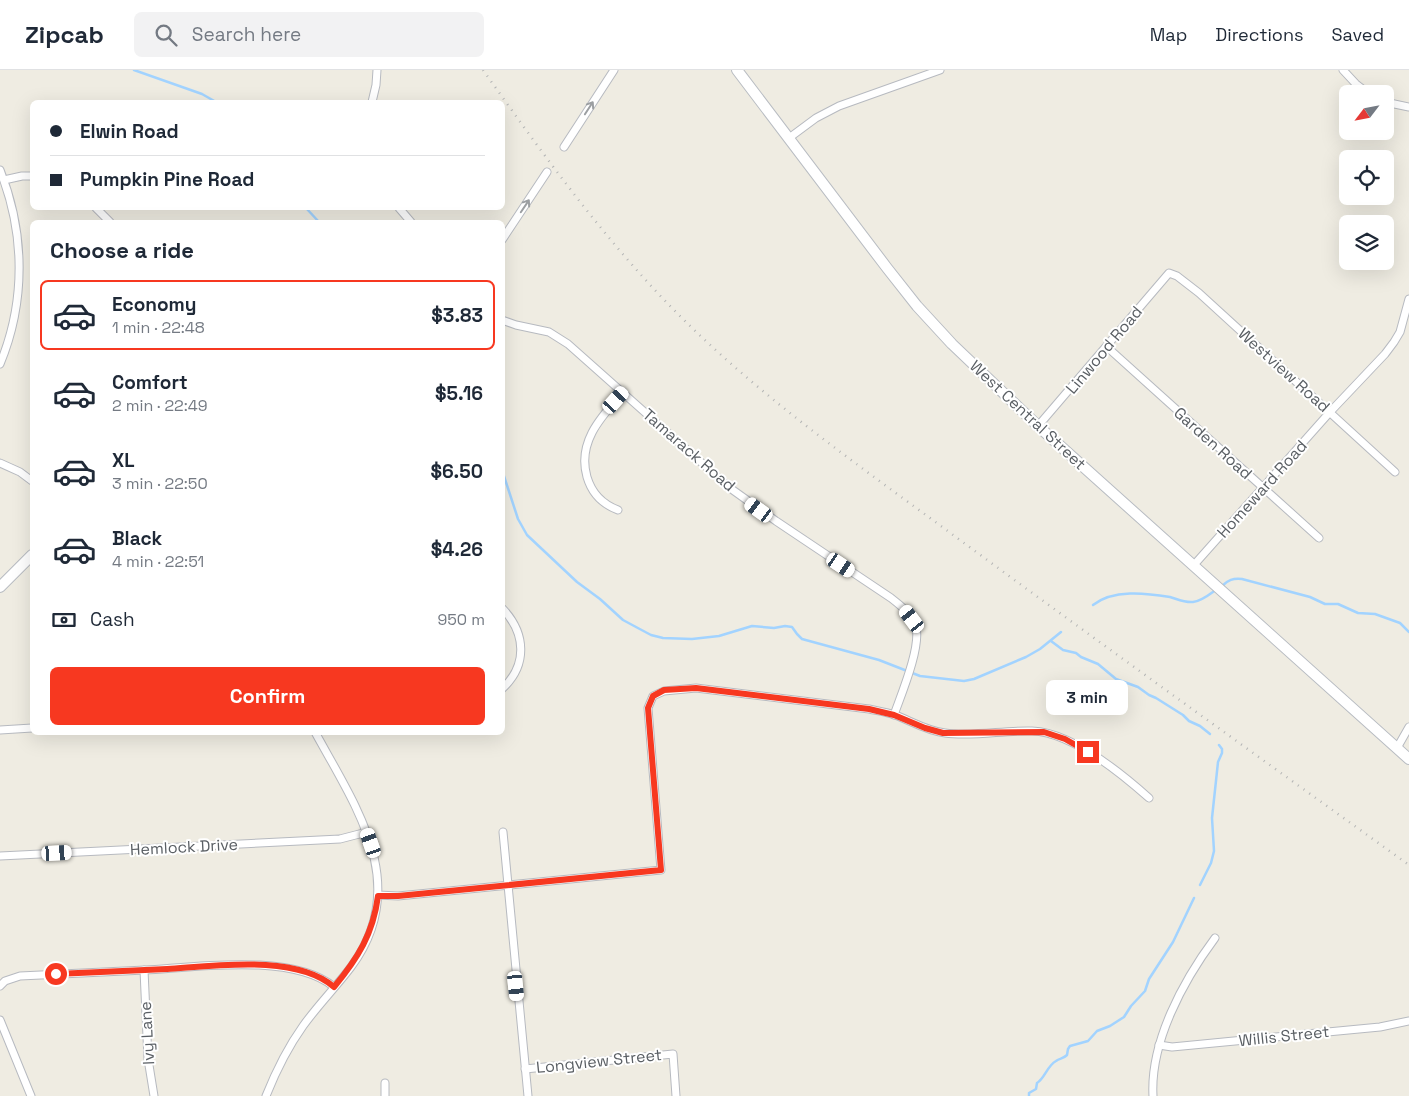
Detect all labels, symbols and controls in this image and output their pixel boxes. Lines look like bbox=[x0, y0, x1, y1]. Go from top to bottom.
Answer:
search box bbox=[134, 12, 484, 57]
text: Zipcab bbox=[25, 19, 104, 50]
icon: search bbox=[152, 21, 180, 49]
text: Search here bbox=[192, 22, 301, 47]
text: Map bbox=[1150, 23, 1187, 46]
text: Directions bbox=[1215, 23, 1304, 46]
text: Saved bbox=[1332, 23, 1384, 46]
north arrow bbox=[1339, 85, 1394, 140]
map controls bbox=[1339, 85, 1394, 270]
one-way arrow bbox=[584, 102, 594, 116]
text: Elwin Road bbox=[80, 119, 179, 144]
button: locate bbox=[1339, 150, 1394, 205]
text: Pumpkin Pine Road bbox=[80, 167, 254, 192]
one-way arrow bbox=[520, 199, 530, 213]
button: layers bbox=[1339, 215, 1394, 270]
text: Choose a ride bbox=[50, 236, 194, 264]
text: Economy bbox=[112, 292, 196, 317]
icon: car bbox=[52, 293, 97, 338]
street label: Linwood Road bbox=[1061, 302, 1147, 398]
text: $3.83 bbox=[431, 303, 483, 328]
text: 1 min · 22:48 bbox=[112, 317, 205, 338]
street label: Westview Road bbox=[1234, 323, 1334, 417]
street label: West Central Street bbox=[965, 356, 1091, 474]
text: Comfort bbox=[112, 370, 188, 395]
icon: car bbox=[52, 371, 97, 416]
text: $5.16 bbox=[435, 381, 483, 406]
car bbox=[600, 384, 631, 416]
text: 2 min · 22:49 bbox=[112, 395, 208, 416]
street label: Garden Road bbox=[1169, 402, 1257, 484]
street label: Tamarack Road bbox=[638, 404, 740, 496]
street label: Homeward Road bbox=[1212, 436, 1312, 542]
text: XL bbox=[112, 448, 135, 473]
icon: car bbox=[52, 449, 97, 494]
text: $6.50 bbox=[430, 459, 483, 484]
text: 3 min · 22:50 bbox=[112, 473, 208, 494]
car bbox=[742, 495, 775, 525]
text: Black bbox=[112, 526, 162, 551]
icon: car bbox=[52, 527, 97, 572]
text: $4.26 bbox=[431, 537, 483, 562]
car bbox=[824, 550, 857, 580]
text: 4 min · 22:51 bbox=[112, 551, 204, 572]
car bbox=[896, 603, 927, 635]
icon: cash bbox=[50, 606, 78, 634]
text: Cash bbox=[90, 607, 135, 632]
text: 950 m bbox=[437, 609, 485, 630]
button: Confirm bbox=[50, 667, 485, 725]
callout: 3 min bbox=[1047, 680, 1129, 714]
text: 3 min bbox=[1066, 687, 1108, 708]
route end bbox=[1077, 741, 1099, 763]
car bbox=[359, 826, 382, 860]
street label: Hemlock Drive bbox=[129, 834, 239, 860]
car bbox=[41, 845, 72, 861]
route start bbox=[45, 963, 67, 985]
car bbox=[506, 970, 525, 1002]
street label: Ivy Lane bbox=[135, 1001, 159, 1065]
street label: Willis Street bbox=[1238, 1021, 1330, 1051]
street label: Longview Street bbox=[535, 1044, 663, 1078]

